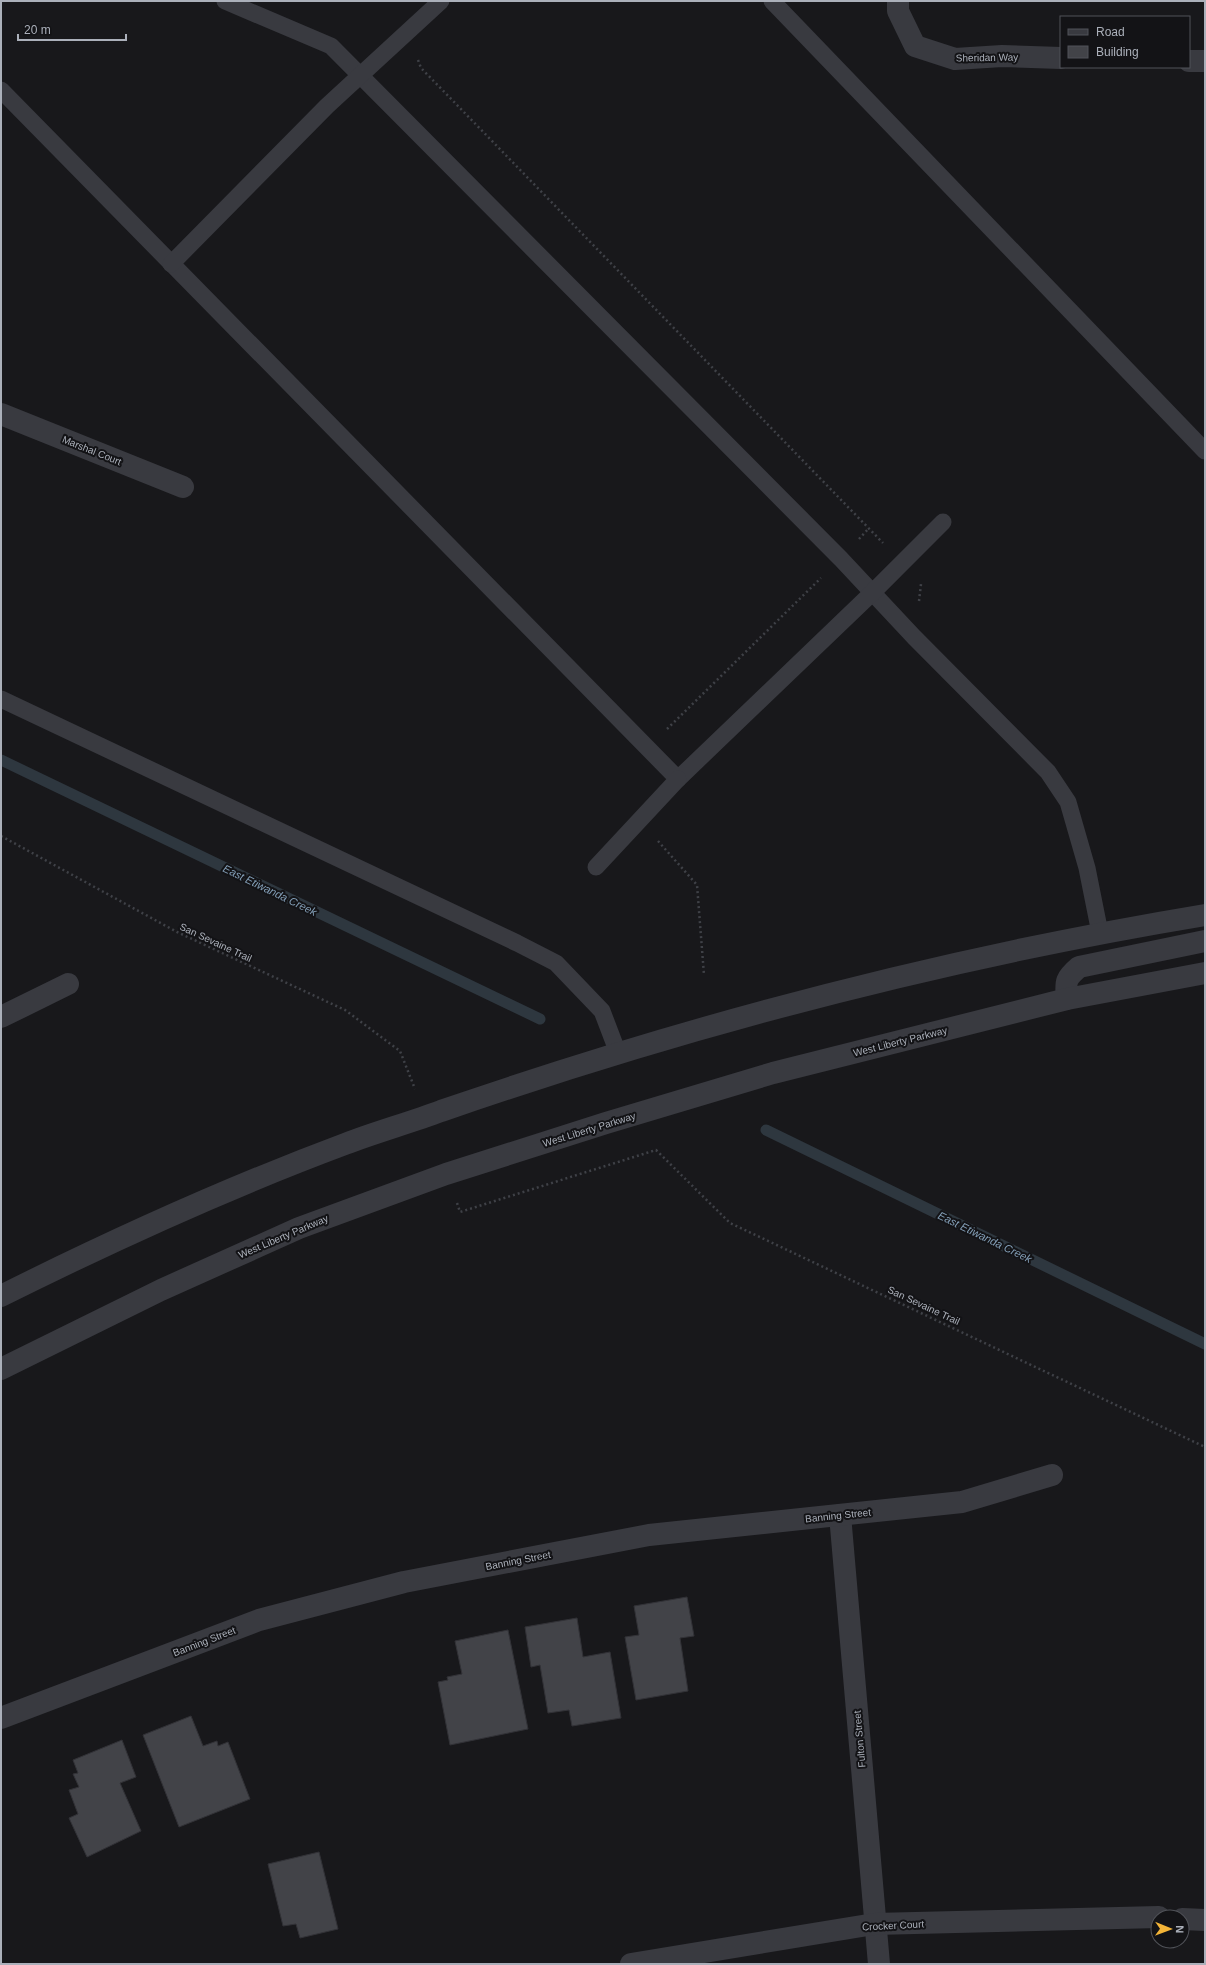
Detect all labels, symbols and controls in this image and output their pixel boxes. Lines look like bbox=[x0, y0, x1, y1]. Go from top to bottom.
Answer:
scale bar bbox=[18, 16, 126, 42]
legend bbox=[1060, 16, 1190, 68]
text: 20 m bbox=[24, 23, 51, 37]
text: Road bbox=[1096, 25, 1125, 39]
text: Building bbox=[1096, 45, 1139, 59]
street label: Sheridan Way bbox=[956, 51, 1018, 64]
street label: Marshal Court bbox=[61, 434, 123, 467]
water label: East Etiwanda Creek bbox=[221, 862, 319, 918]
street label: San Sevaine Trail bbox=[178, 921, 254, 964]
street label: West Liberty Parkway bbox=[852, 1024, 948, 1058]
street label: West Liberty Parkway bbox=[541, 1110, 637, 1149]
water label: East Etiwanda Creek bbox=[936, 1209, 1034, 1265]
street label: West Liberty Parkway bbox=[237, 1213, 330, 1260]
street label: San Sevaine Trail bbox=[886, 1284, 962, 1327]
street label: Banning Street bbox=[805, 1507, 872, 1524]
street label: Banning Street bbox=[485, 1549, 552, 1572]
street label: Banning Street bbox=[171, 1624, 237, 1658]
street label: Fulton Street bbox=[852, 1710, 867, 1768]
north arrow bbox=[1150, 1909, 1190, 1949]
street label: Crocker Court bbox=[862, 1918, 925, 1933]
text: N bbox=[1174, 1925, 1186, 1933]

